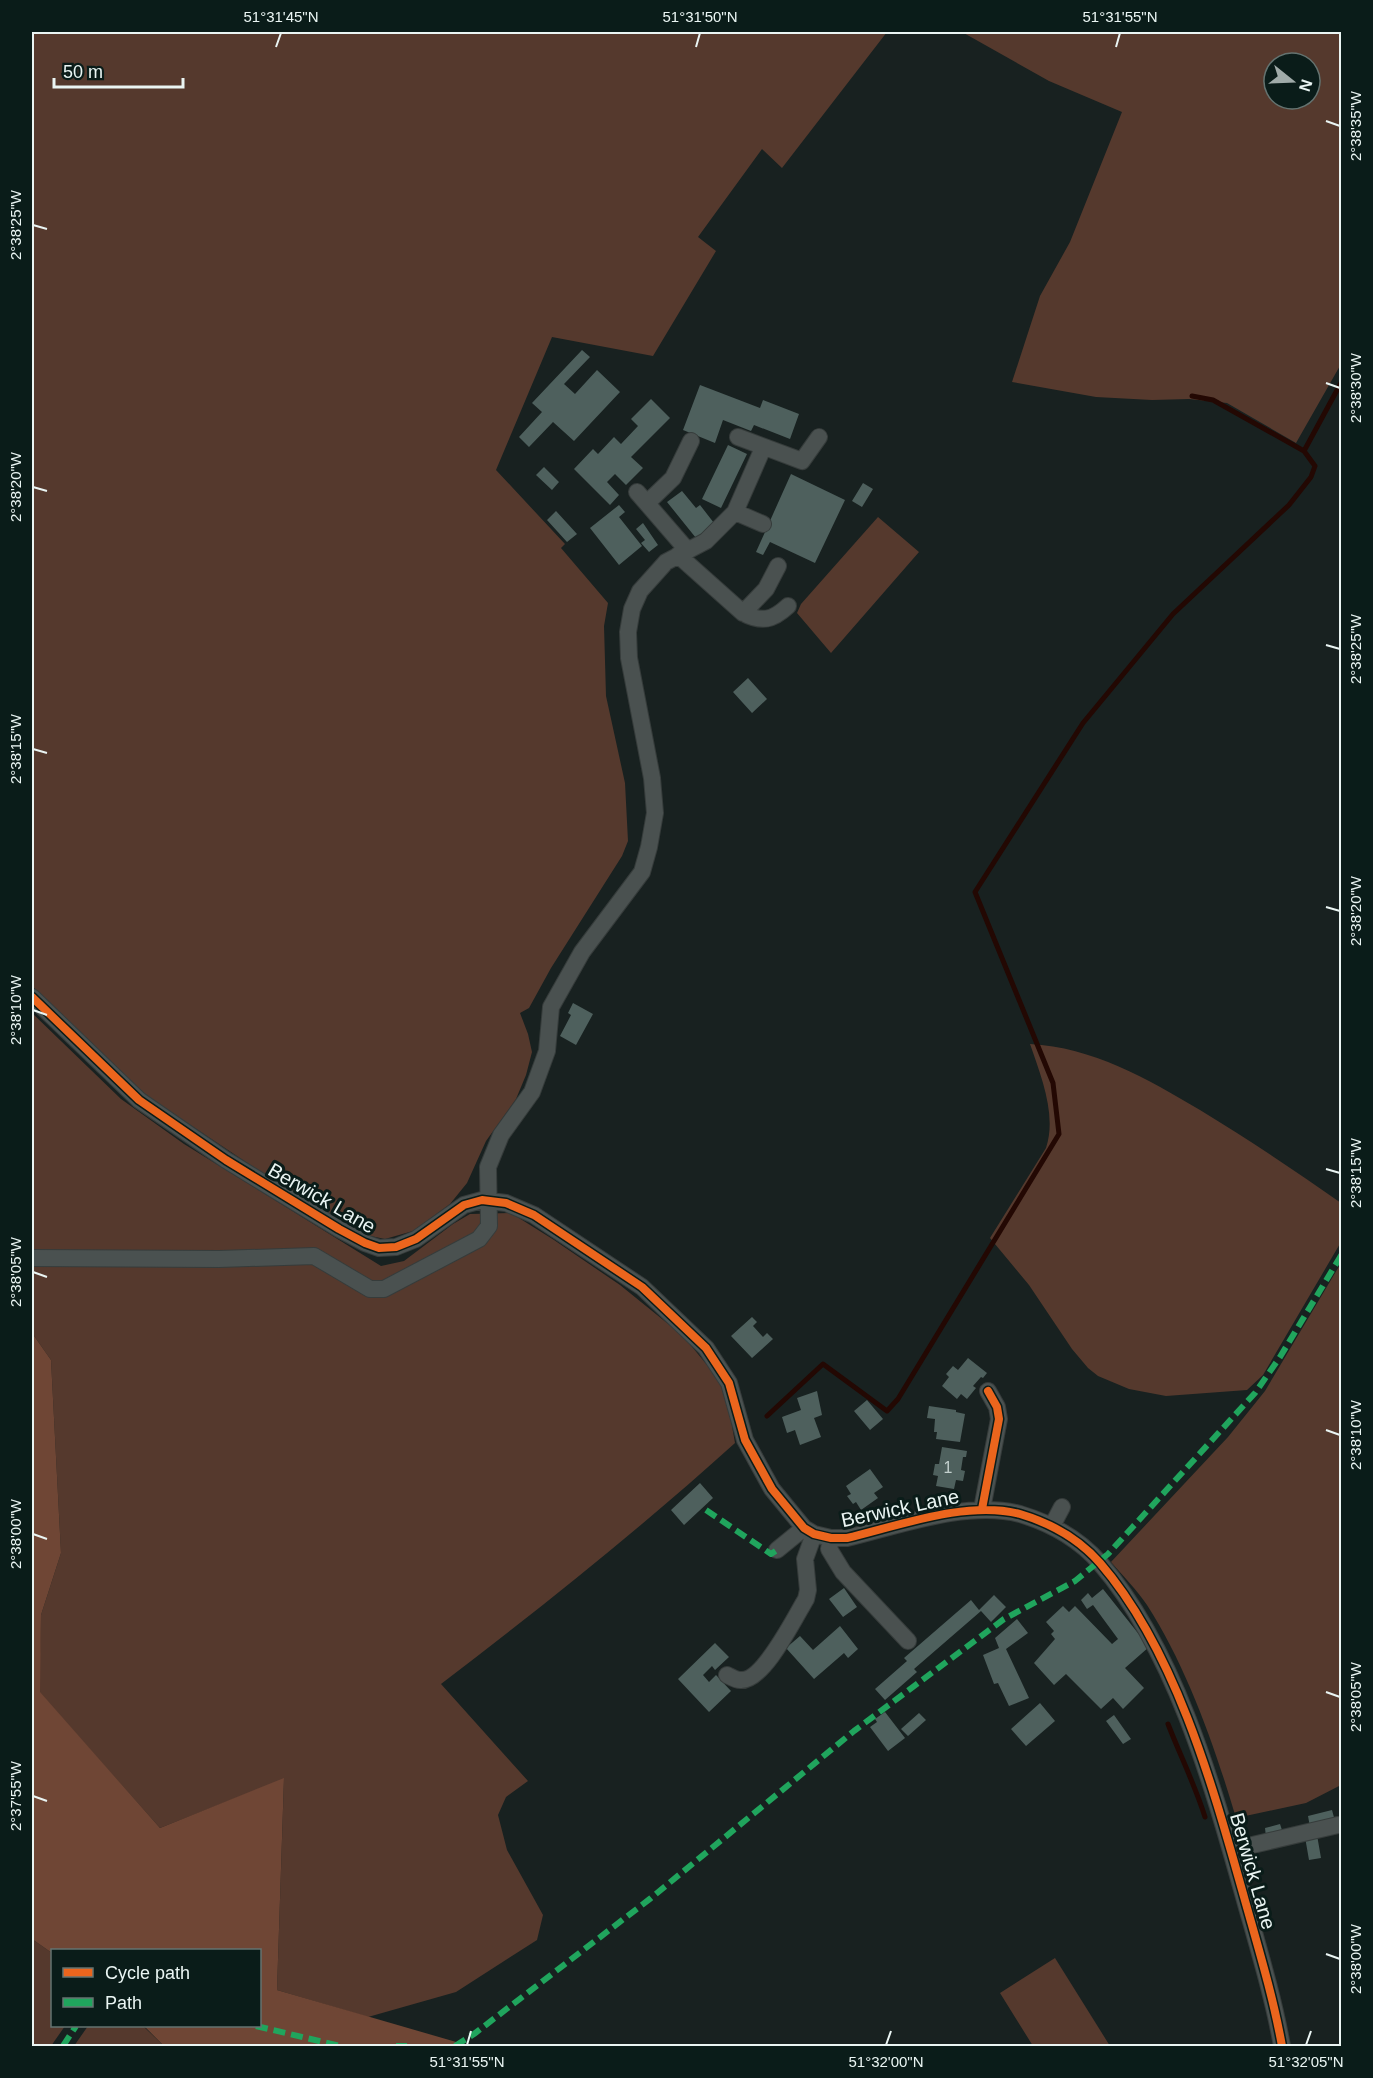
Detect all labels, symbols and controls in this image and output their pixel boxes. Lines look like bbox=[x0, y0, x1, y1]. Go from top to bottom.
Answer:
text: 51°31'45"N bbox=[243, 8, 319, 25]
text: 51°31'50"N bbox=[662, 8, 738, 25]
text: 51°31'55"N bbox=[1082, 8, 1158, 25]
scale bar bbox=[54, 51, 183, 89]
north arrow bbox=[1262, 51, 1322, 111]
text: 50 m bbox=[63, 62, 103, 82]
text: N bbox=[1296, 77, 1316, 94]
text: 2°38'35"W bbox=[1347, 90, 1364, 161]
text: 2°38'25"W bbox=[7, 189, 24, 260]
text: 2°38'30"W bbox=[1347, 352, 1364, 423]
text: 2°38'20"W bbox=[7, 451, 24, 522]
text: 2°38'25"W bbox=[1347, 613, 1364, 684]
text: 2°38'15"W bbox=[7, 713, 24, 784]
text: 2°38'20"W bbox=[1347, 875, 1364, 946]
text: 2°38'10"W bbox=[7, 974, 24, 1045]
text: 2°38'15"W bbox=[1347, 1137, 1364, 1208]
street label: Berwick Lane bbox=[265, 1158, 379, 1238]
text: 2°38'05"W bbox=[7, 1236, 24, 1307]
text: 2°38'10"W bbox=[1347, 1399, 1364, 1470]
house number: 1 bbox=[944, 1459, 953, 1476]
street label: Berwick Lane bbox=[839, 1485, 961, 1531]
text: 2°38'00"W bbox=[7, 1498, 24, 1569]
text: 2°38'05"W bbox=[1347, 1661, 1364, 1732]
text: 2°37'55"W bbox=[7, 1760, 24, 1831]
street label: Berwick Lane bbox=[1226, 1810, 1280, 1932]
text: 2°38'00"W bbox=[1347, 1923, 1364, 1994]
legend bbox=[51, 1949, 261, 2027]
text: Cycle path bbox=[105, 1963, 190, 1983]
text: Path bbox=[105, 1993, 142, 2013]
text: 51°31'55"N bbox=[429, 2053, 505, 2070]
text: 51°32'00"N bbox=[848, 2053, 924, 2070]
text: 51°32'05"N bbox=[1268, 2053, 1344, 2070]

